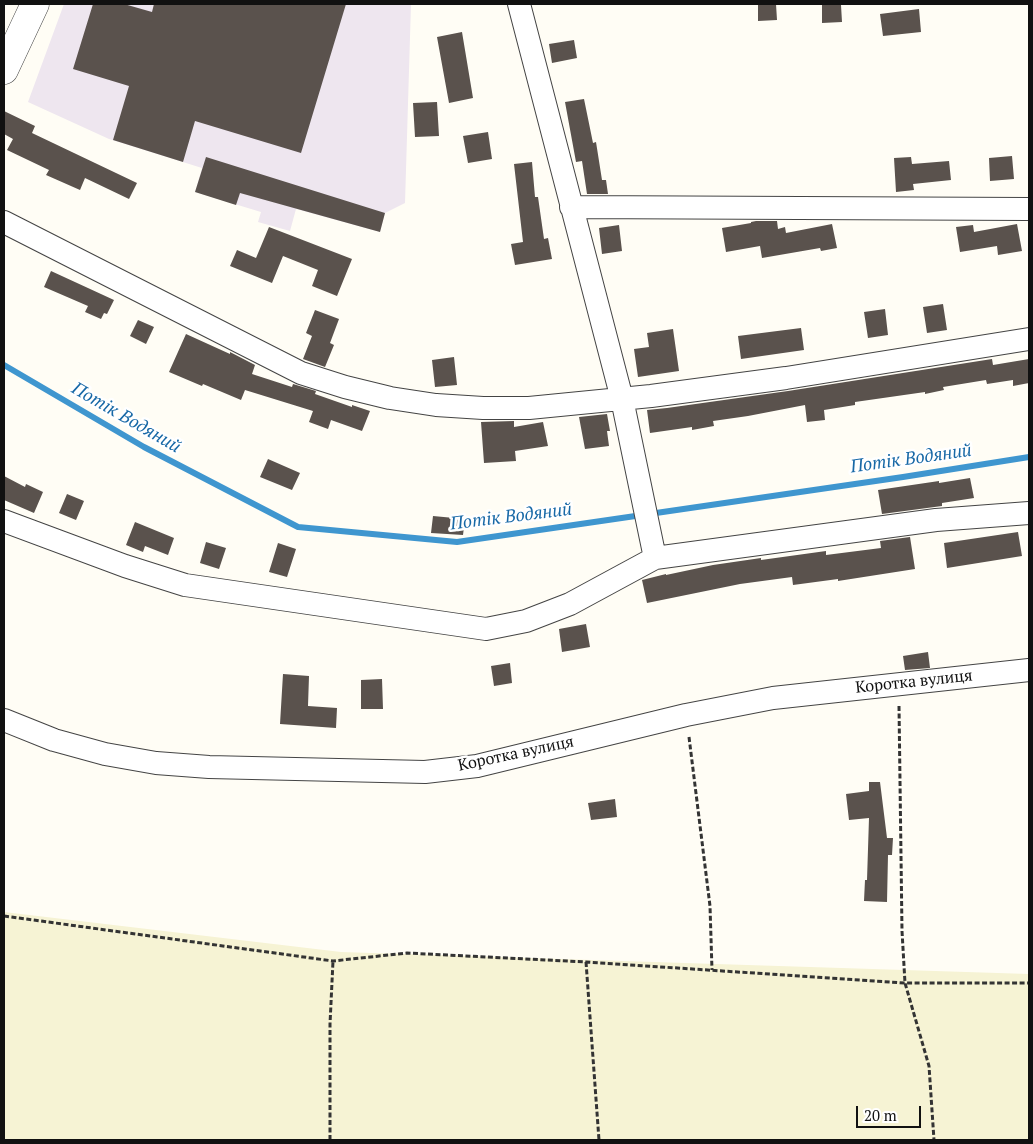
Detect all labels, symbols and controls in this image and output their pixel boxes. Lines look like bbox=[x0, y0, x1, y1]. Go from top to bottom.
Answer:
water label: Потік Водяний bbox=[68, 378, 184, 458]
water label: Потік Водяний bbox=[849, 440, 973, 478]
water label: Потік Водяний bbox=[449, 499, 573, 535]
street label: Коротка вулиця bbox=[854, 666, 974, 698]
street label: Коротка вулиця bbox=[456, 732, 576, 776]
scale bar bbox=[858, 1096, 923, 1128]
text: 20 m bbox=[864, 1105, 897, 1125]

